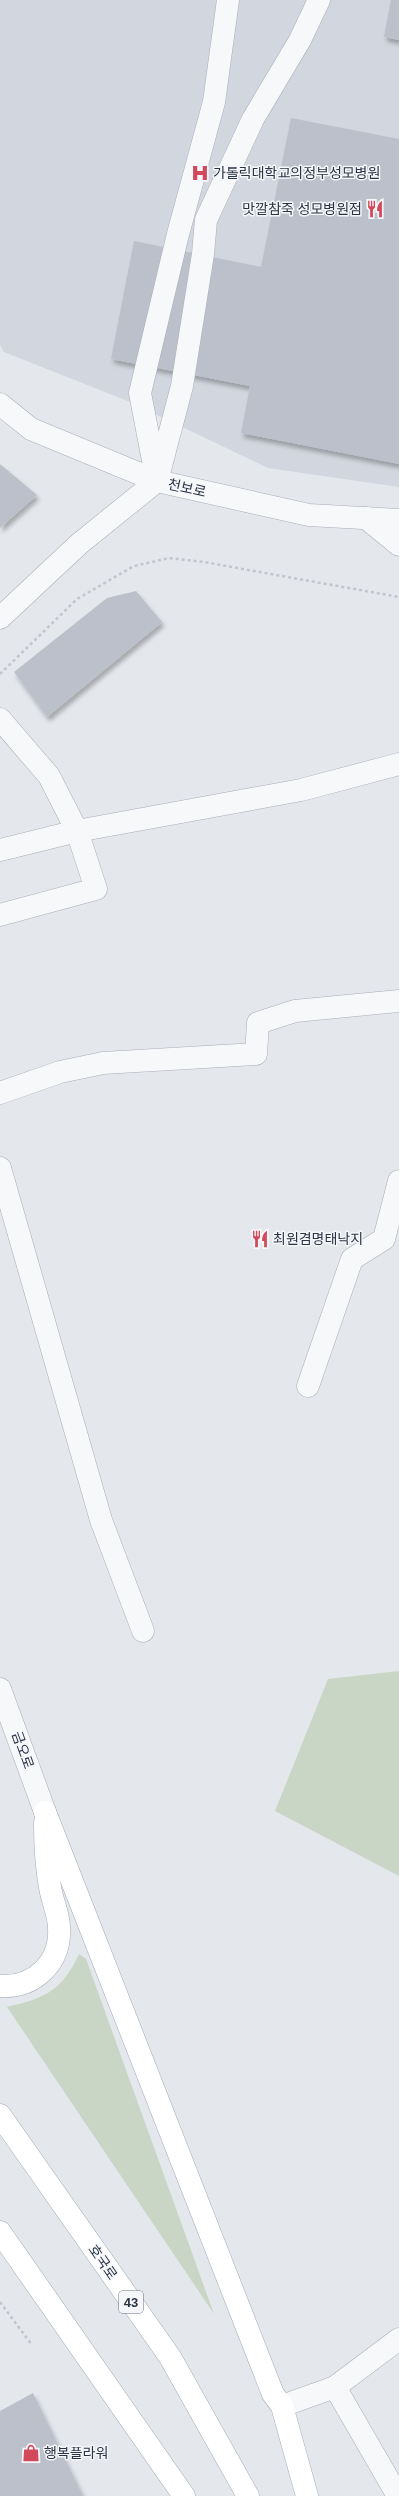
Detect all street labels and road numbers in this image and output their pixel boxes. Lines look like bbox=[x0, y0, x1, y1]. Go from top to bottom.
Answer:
street label: 천보로 bbox=[166, 476, 208, 500]
street label: 금오로 bbox=[9, 1729, 37, 1771]
street label: 호국로 bbox=[85, 2242, 121, 2283]
road number: 43 bbox=[119, 2291, 143, 2313]

